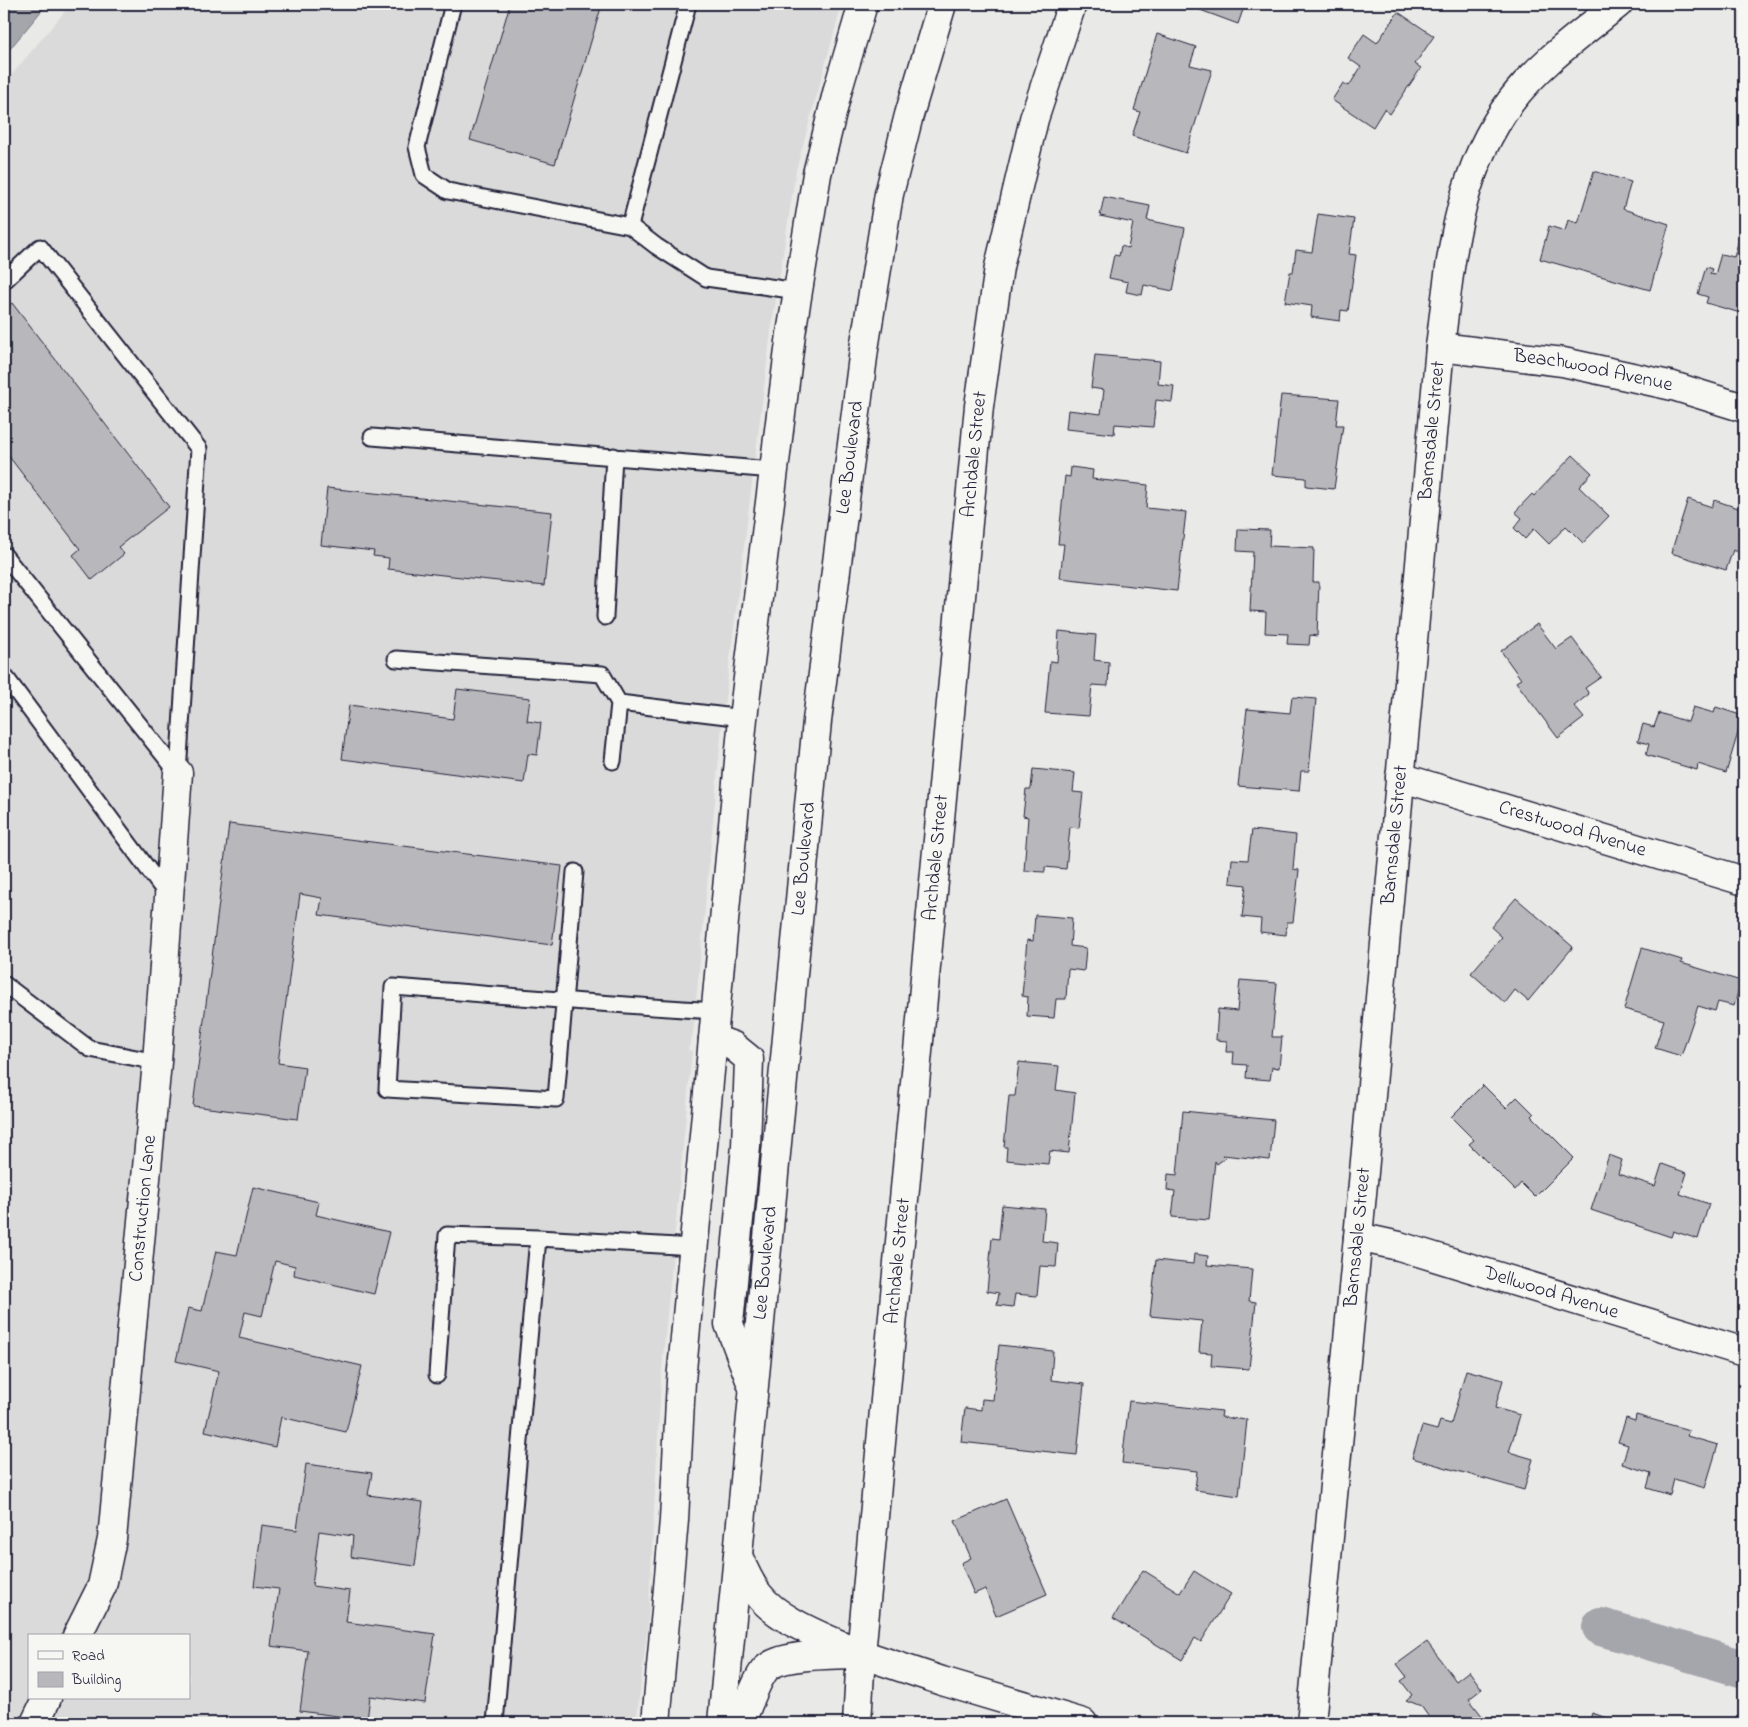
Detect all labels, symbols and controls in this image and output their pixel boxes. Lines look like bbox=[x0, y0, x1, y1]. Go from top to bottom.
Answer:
street label: Beachwood Avenue bbox=[1511, 341, 1675, 400]
street label: Barnsdale Street bbox=[1411, 359, 1453, 503]
street label: Archdale Street bbox=[954, 389, 995, 519]
street label: Lee Boulevard bbox=[829, 399, 872, 516]
street label: Barnsdale Street bbox=[1374, 763, 1416, 907]
street label: Archdale Street bbox=[916, 793, 957, 922]
street label: Crestwood Avenue bbox=[1495, 793, 1650, 865]
street label: Lee Boulevard bbox=[784, 801, 824, 917]
street label: Construction Lane bbox=[122, 1134, 165, 1283]
street label: Barnsdale Street bbox=[1337, 1166, 1379, 1310]
street label: Archdale Street bbox=[878, 1196, 919, 1325]
street label: Lee Boulevard bbox=[746, 1205, 785, 1321]
street label: Dellwood Avenue bbox=[1479, 1258, 1622, 1327]
legend bbox=[28, 1634, 190, 1700]
text: Road bbox=[72, 1645, 105, 1667]
text: Building bbox=[71, 1669, 121, 1692]

